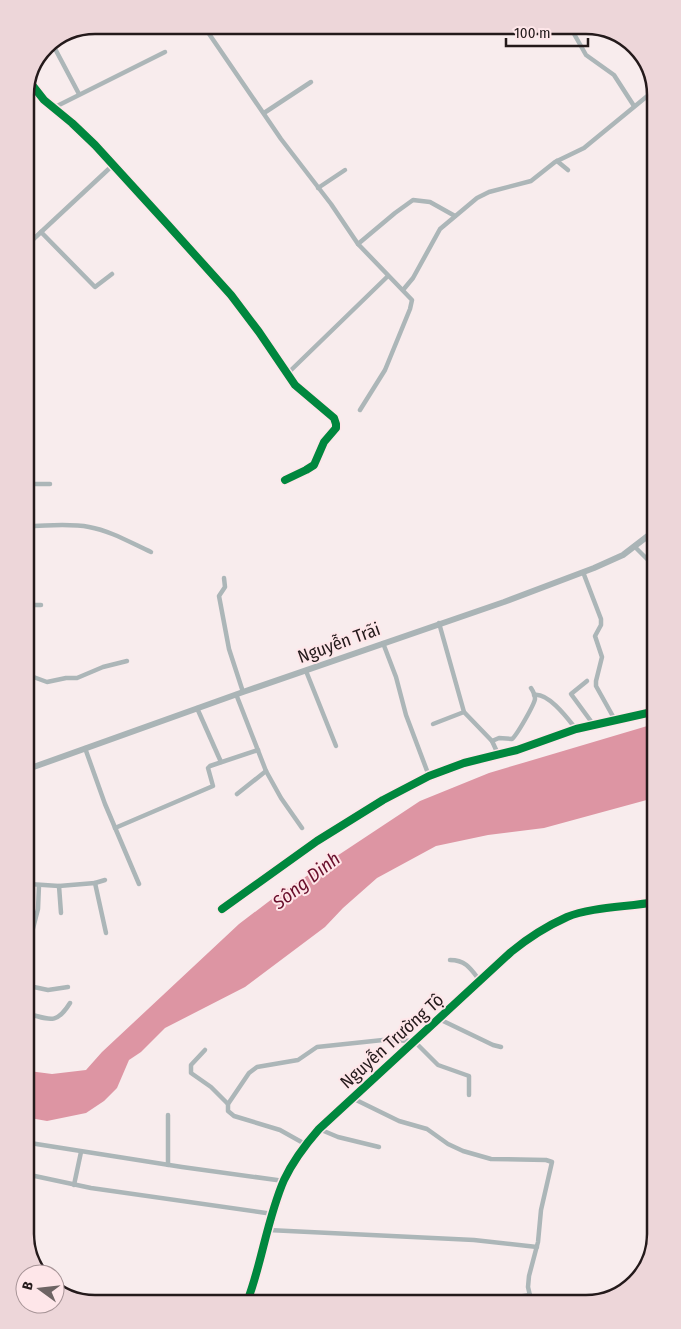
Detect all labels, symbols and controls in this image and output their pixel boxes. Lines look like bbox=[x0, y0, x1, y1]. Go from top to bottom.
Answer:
scale bar bbox=[506, 15, 588, 47]
text: 100 m bbox=[514, 24, 551, 42]
street label: Nguyễn Trãi bbox=[295, 618, 383, 668]
water label: Sông Dinh bbox=[267, 847, 345, 914]
street label: Nguyễn Trường Tộ bbox=[336, 989, 448, 1093]
north arrow bbox=[15, 1264, 65, 1314]
text: B bbox=[19, 1280, 37, 1292]

